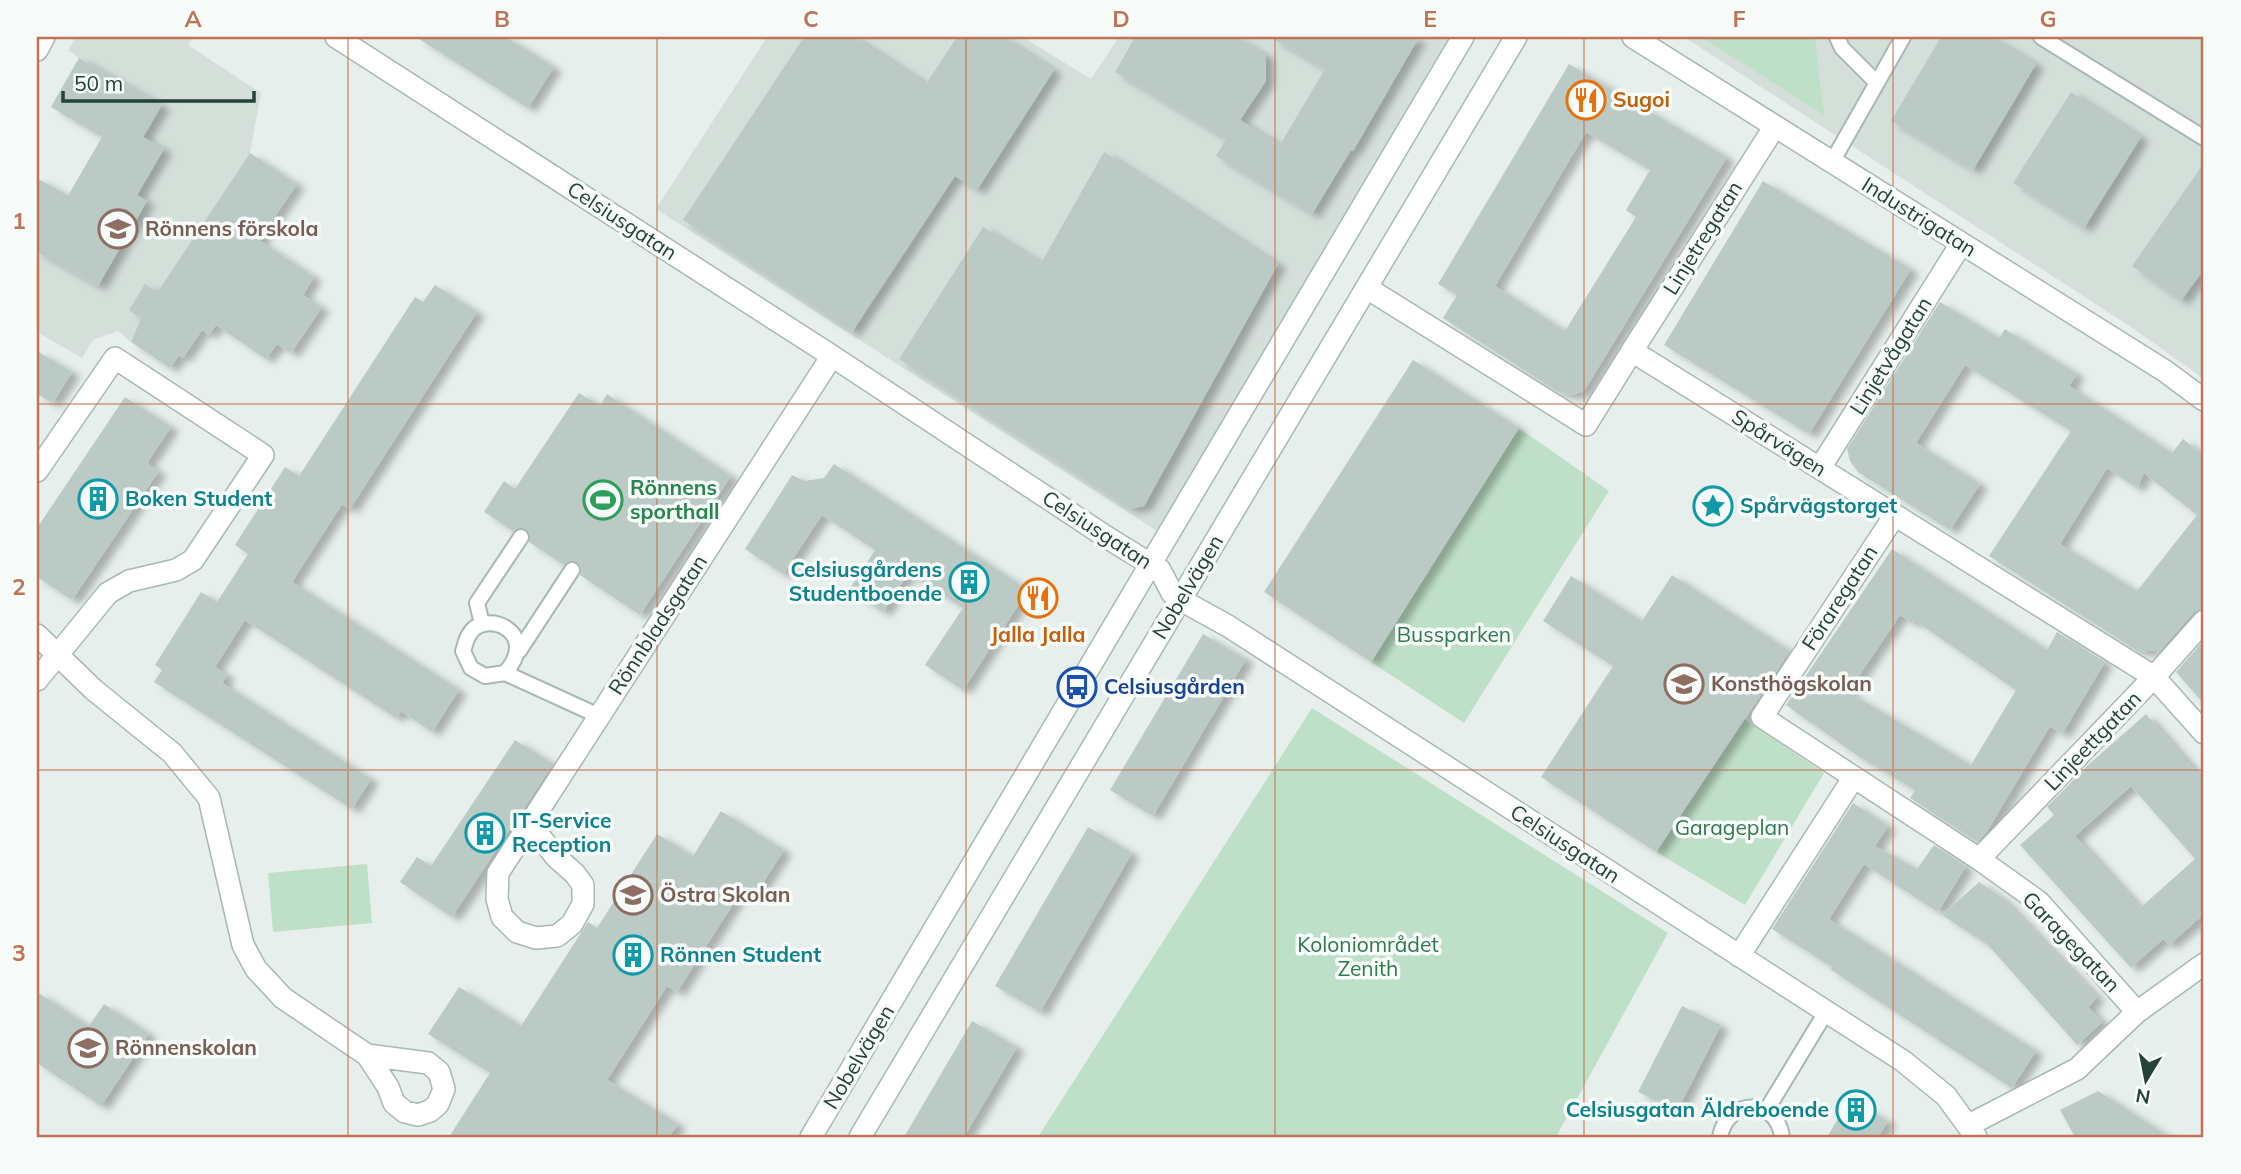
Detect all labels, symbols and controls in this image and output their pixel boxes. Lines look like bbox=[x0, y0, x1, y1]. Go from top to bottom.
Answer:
text: A bbox=[184, 4, 202, 33]
text: B bbox=[494, 4, 510, 33]
text: C bbox=[803, 4, 819, 33]
text: D bbox=[1112, 4, 1130, 33]
text: E bbox=[1423, 4, 1437, 33]
text: F bbox=[1732, 4, 1746, 33]
text: G bbox=[2039, 4, 2057, 33]
scale bar bbox=[63, 60, 254, 104]
text: 50 m bbox=[74, 70, 123, 96]
restaurant icon: Sugoi bbox=[1565, 79, 1607, 121]
place label: Sugoi bbox=[1613, 86, 1670, 112]
street label: Industrigatan bbox=[1857, 171, 1982, 262]
street label: Celsiusgatan bbox=[563, 175, 682, 265]
street label: Linjetregatan bbox=[1657, 176, 1747, 299]
text: 1 bbox=[12, 206, 26, 235]
school or university icon: Rönnens förskola bbox=[97, 208, 139, 250]
place label: Rönnens förskola bbox=[145, 215, 319, 241]
street label: Linjetvågatan bbox=[1844, 292, 1937, 419]
street label: Spårvägen bbox=[1727, 403, 1832, 481]
place label: Rönnens sporthall bbox=[630, 474, 719, 524]
building icon: Boken Student bbox=[77, 478, 119, 520]
sports icon: Rönnens sporthall bbox=[582, 479, 624, 521]
street label: Celsiusgatan bbox=[1038, 484, 1157, 574]
place label: Boken Student bbox=[125, 485, 272, 511]
place icon: Spårvägstorget bbox=[1692, 485, 1734, 527]
place label: Spårvägstorget bbox=[1740, 492, 1897, 518]
street label: Nobelvägen bbox=[1146, 530, 1228, 643]
street label: Föraregatan bbox=[1796, 540, 1883, 655]
street label: Rönnbladsgatan bbox=[602, 550, 712, 699]
place label: Celsiusgårdens Studentboende bbox=[789, 556, 942, 606]
building icon: Celsiusgårdens Studentboende bbox=[948, 561, 990, 603]
text: 2 bbox=[12, 572, 26, 601]
restaurant icon: Jalla Jalla bbox=[1017, 577, 1059, 619]
place label: Jalla Jalla bbox=[991, 621, 1085, 647]
park label: Bussparken bbox=[1397, 621, 1511, 647]
school or university icon: Konsthögskolan bbox=[1663, 663, 1705, 705]
bus stop icon: Celsiusgården bbox=[1056, 666, 1098, 708]
place label: Konsthögskolan bbox=[1711, 670, 1872, 696]
place label: Celsiusgården bbox=[1104, 673, 1245, 699]
street label: Linjeettgatan bbox=[2038, 685, 2146, 796]
street label: Celsiusgatan bbox=[1506, 798, 1625, 888]
place label: IT-Service Reception bbox=[512, 807, 611, 857]
building icon: IT-Service Reception bbox=[464, 812, 506, 854]
park label: Garageplan bbox=[1675, 814, 1789, 840]
school or university icon: Östra Skolan bbox=[612, 874, 654, 916]
place label: Östra Skolan bbox=[660, 881, 790, 907]
street label: Garagegatan bbox=[2017, 886, 2126, 997]
park label: Koloniområdet Zenith bbox=[1297, 931, 1439, 981]
building icon: Rönnen Student bbox=[612, 934, 654, 976]
text: 3 bbox=[12, 938, 26, 967]
place label: Rönnen Student bbox=[660, 941, 821, 967]
street label: Nobelvägen bbox=[817, 1000, 899, 1113]
school or university icon: Rönnenskolan bbox=[67, 1027, 109, 1069]
place label: Rönnenskolan bbox=[115, 1034, 257, 1060]
north arrow bbox=[2112, 1044, 2182, 1114]
text: N bbox=[2134, 1084, 2152, 1110]
building icon: Celsiusgatan Äldreboende bbox=[1835, 1089, 1877, 1131]
place label: Celsiusgatan Äldreboende bbox=[1566, 1096, 1829, 1122]

